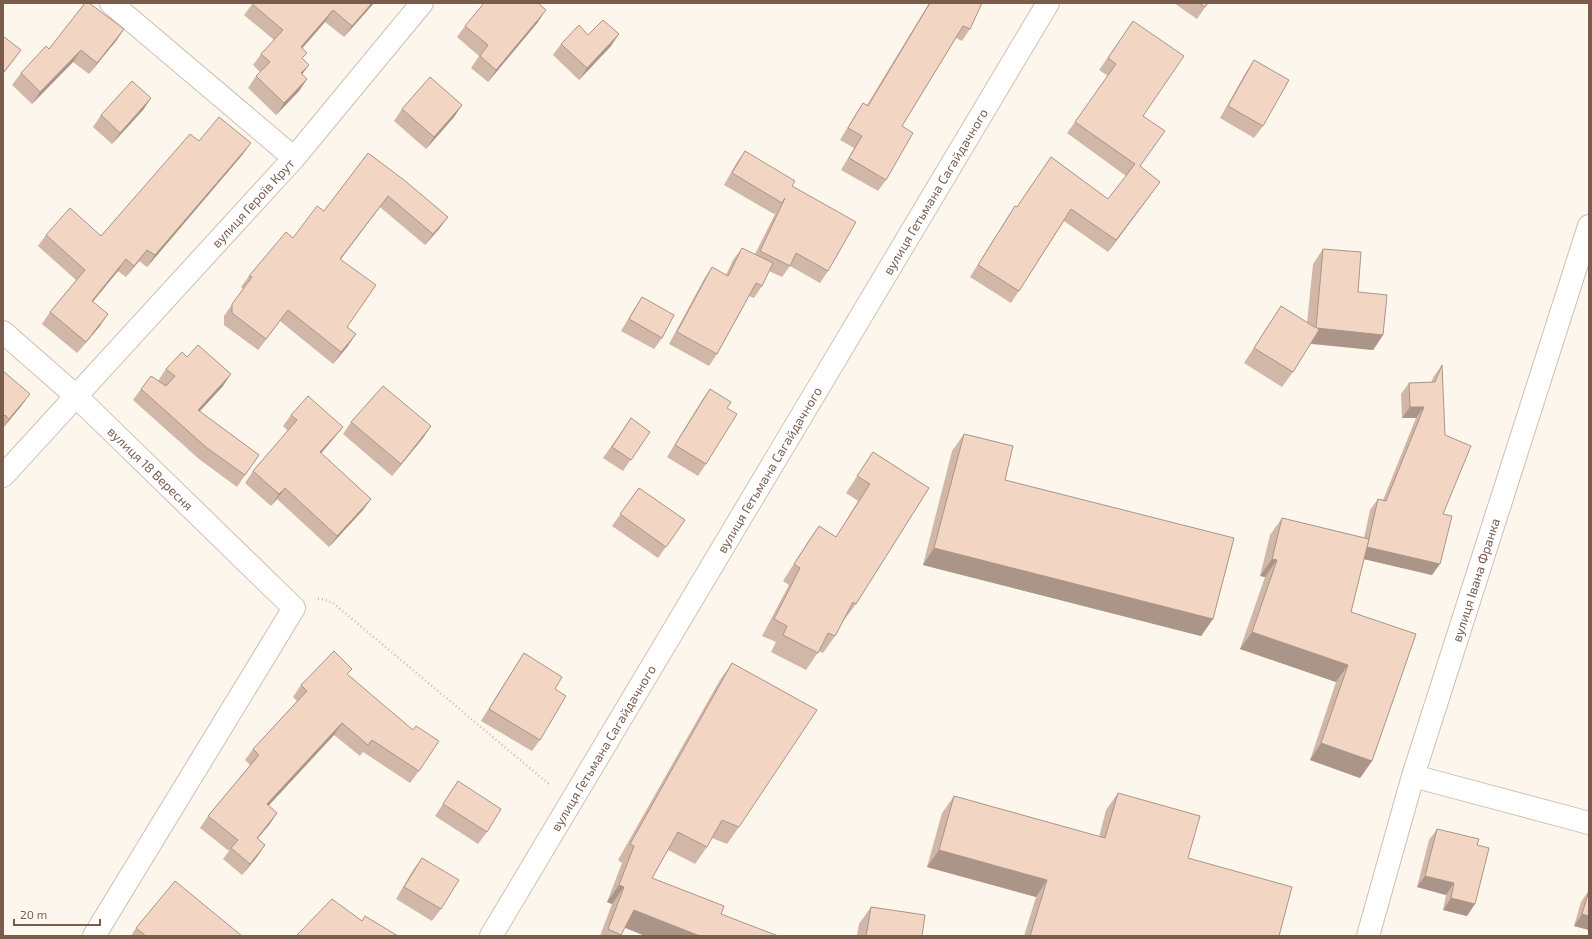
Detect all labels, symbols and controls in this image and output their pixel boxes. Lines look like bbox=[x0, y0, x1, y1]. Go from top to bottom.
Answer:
street label: вулиця Гетьмана Сагайдачного bbox=[880, 105, 991, 278]
street label: вулиця Героїв Крут bbox=[208, 155, 298, 251]
street label: вулиця Гетьмана Сагайдачного bbox=[714, 384, 825, 556]
street label: вулиця 18 Вересня bbox=[104, 423, 197, 514]
street label: вулиця Івана Франка bbox=[1448, 516, 1503, 644]
street label: вулиця Гетьмана Сагайдачного bbox=[547, 662, 659, 834]
scale bar bbox=[14, 901, 100, 927]
text: 20 m bbox=[20, 907, 47, 921]

